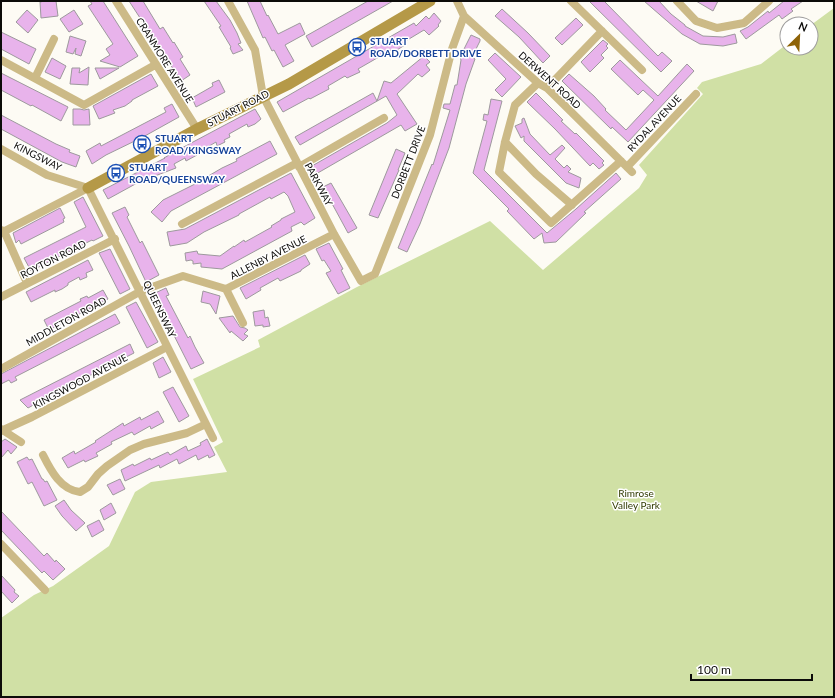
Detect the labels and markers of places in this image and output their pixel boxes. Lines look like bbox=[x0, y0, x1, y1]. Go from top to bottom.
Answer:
place label: STUART ROAD/DORBETT DRIVE bbox=[370, 35, 482, 59]
bus stop icon: STUART ROAD/DORBETT DRIVE bbox=[347, 37, 367, 57]
place label: STUART ROAD/KINGSWAY bbox=[155, 132, 242, 156]
bus stop icon: STUART ROAD/KINGSWAY bbox=[132, 134, 152, 154]
place label: STUART ROAD/QUEENSWAY bbox=[129, 161, 225, 185]
bus stop icon: STUART ROAD/QUEENSWAY bbox=[106, 163, 126, 183]

